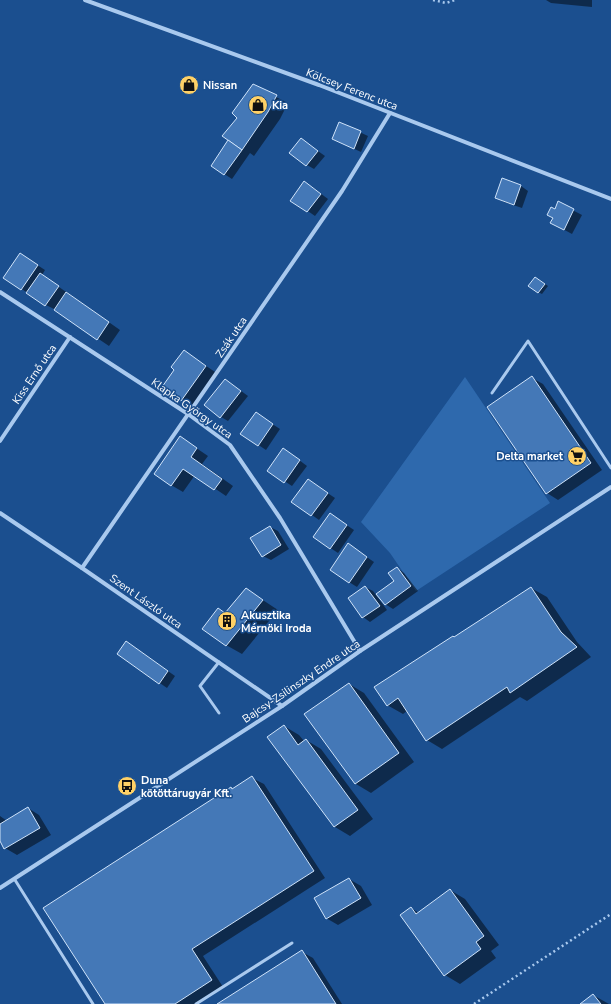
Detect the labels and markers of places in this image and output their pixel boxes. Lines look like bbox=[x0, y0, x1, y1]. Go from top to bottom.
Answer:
shop icon: Nissan bbox=[178, 74, 200, 96]
place label: Nissan bbox=[203, 78, 237, 93]
shop icon: Kia bbox=[247, 94, 269, 116]
place label: Kia bbox=[272, 98, 288, 113]
supermarket icon: Delta market bbox=[566, 445, 588, 467]
place label: Delta market bbox=[496, 449, 564, 464]
place label: Akusztika Mérnöki Iroda bbox=[241, 608, 312, 636]
building icon: Akusztika Mérnöki Iroda bbox=[216, 610, 238, 632]
place label: Duna kötöttárugyár Kft. bbox=[141, 773, 232, 801]
bus stop icon: Duna kötöttárugyár Kft. bbox=[116, 775, 138, 797]

